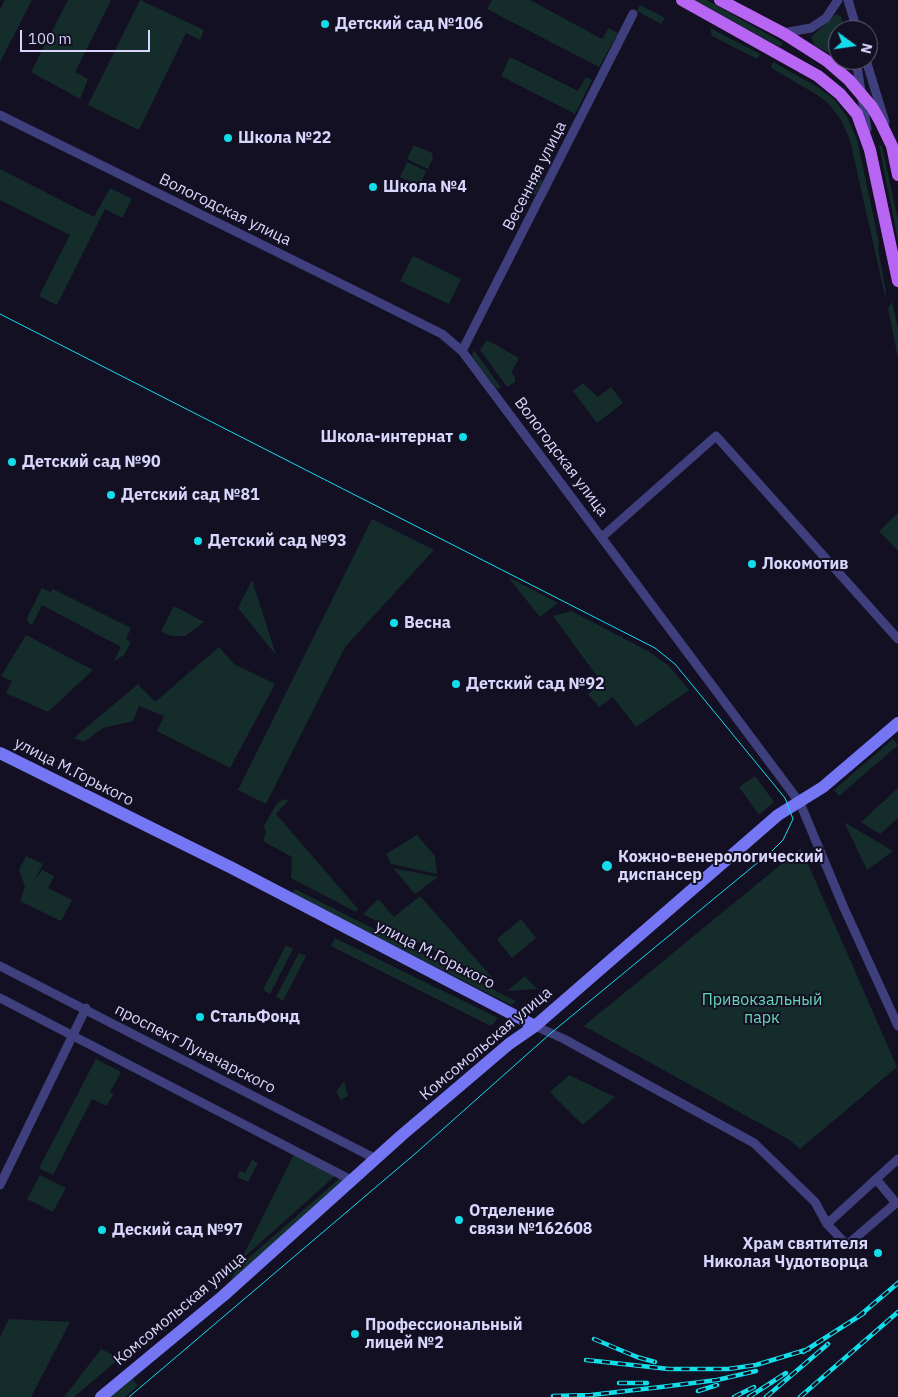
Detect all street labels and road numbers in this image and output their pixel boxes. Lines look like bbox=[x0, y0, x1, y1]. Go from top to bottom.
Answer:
street label: Весенняя улица bbox=[499, 118, 571, 234]
street label: Вологодская улица bbox=[156, 170, 294, 250]
street label: Вологодская улица bbox=[510, 394, 612, 520]
street label: улица М.Горького bbox=[11, 734, 137, 810]
street label: улица М.Горького bbox=[372, 917, 498, 993]
street label: Комсомольская улица bbox=[416, 983, 556, 1105]
street label: проспект Луначарского bbox=[111, 1000, 279, 1098]
street label: Комсомольская улица bbox=[110, 1248, 250, 1370]

